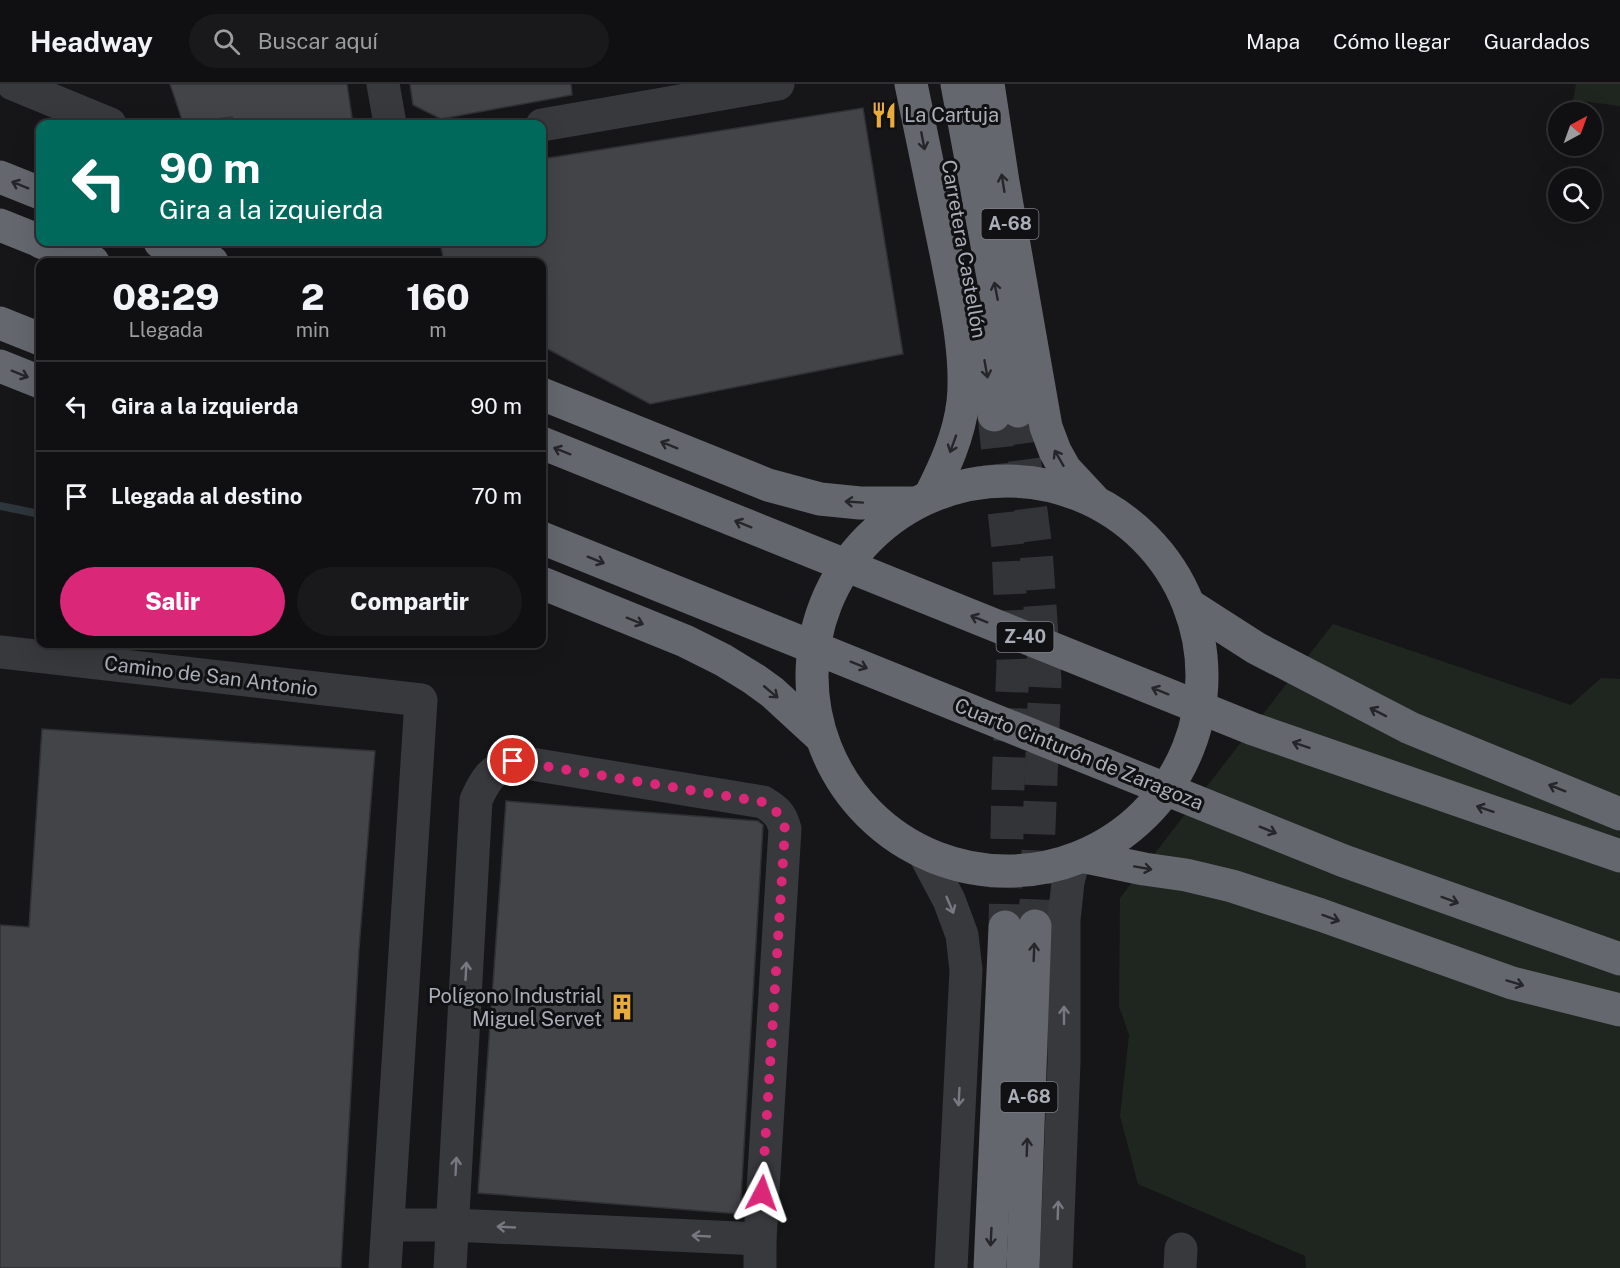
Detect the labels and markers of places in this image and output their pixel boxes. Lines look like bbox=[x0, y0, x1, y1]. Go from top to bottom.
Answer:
restaurant icon: La Cartuja bbox=[869, 100, 899, 130]
place label: La Cartuja bbox=[904, 103, 999, 127]
pin bbox=[487, 735, 538, 786]
place label: Polígono Industrial Miguel Servet bbox=[428, 984, 602, 1031]
building icon: Polígono Industrial Miguel Servet bbox=[607, 992, 637, 1022]

